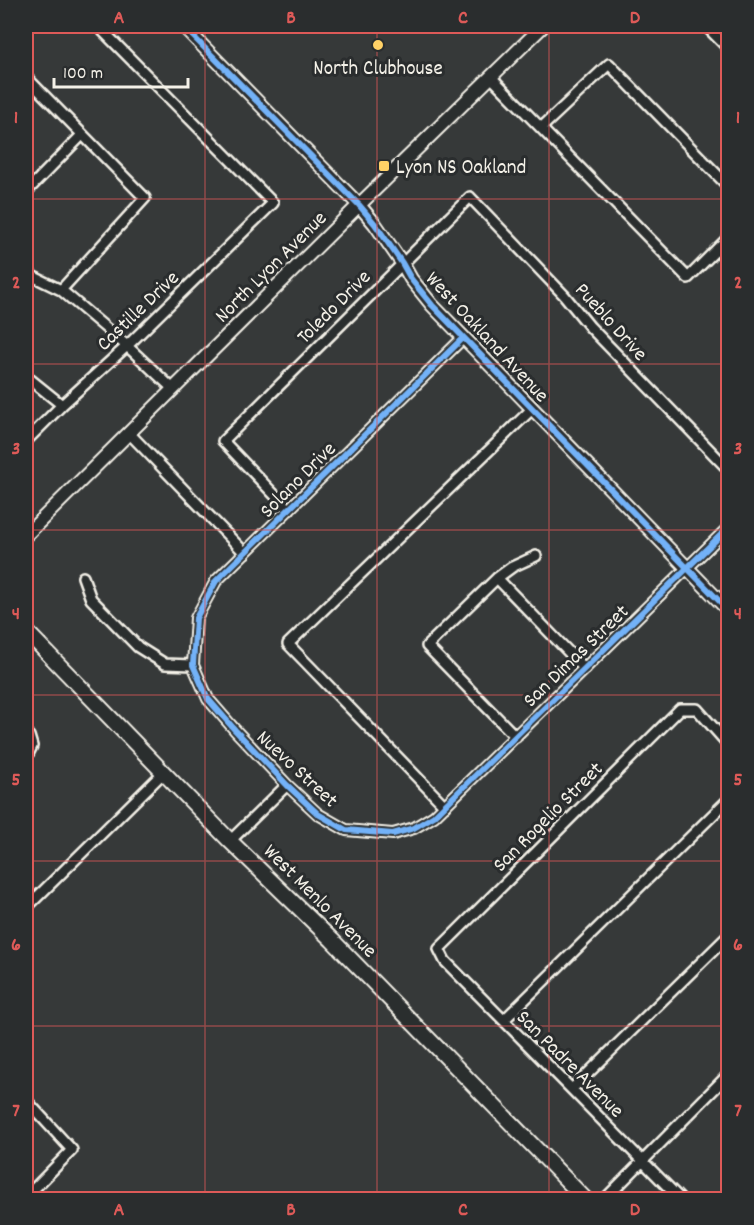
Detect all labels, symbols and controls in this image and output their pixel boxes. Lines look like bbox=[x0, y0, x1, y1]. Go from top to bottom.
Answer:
text: A bbox=[114, 5, 125, 33]
text: B bbox=[286, 5, 296, 33]
text: C bbox=[458, 5, 468, 33]
text: D bbox=[630, 5, 641, 33]
marker: North Clubhouse bbox=[371, 38, 385, 52]
scale bar bbox=[54, 51, 188, 89]
place label: North Clubhouse bbox=[313, 55, 443, 85]
text: 100 m bbox=[63, 62, 103, 87]
text: 1 bbox=[14, 105, 18, 133]
text: 1 bbox=[736, 105, 740, 133]
place label: Lyon NS Oakland bbox=[396, 154, 526, 184]
marker: Lyon NS Oakland bbox=[377, 159, 391, 173]
street label: North Lyon Avenue bbox=[209, 205, 335, 331]
street label: Toledo Drive bbox=[291, 264, 379, 352]
street label: Castille Drive bbox=[91, 265, 187, 359]
street label: West Oakland Avenue bbox=[417, 266, 555, 410]
text: 2 bbox=[12, 270, 20, 298]
text: 2 bbox=[734, 270, 742, 298]
street label: Pueblo Drive bbox=[566, 277, 653, 369]
text: 3 bbox=[12, 436, 20, 464]
street label: Solano Drive bbox=[254, 436, 344, 526]
text: 3 bbox=[734, 436, 742, 464]
street label: San Dimas Street bbox=[517, 599, 637, 716]
text: 4 bbox=[12, 601, 20, 629]
text: 4 bbox=[734, 601, 742, 629]
street label: Nuevo Street bbox=[248, 724, 344, 816]
street label: San Rogelio Street bbox=[487, 756, 611, 880]
text: 5 bbox=[11, 767, 21, 795]
text: 5 bbox=[733, 767, 743, 795]
street label: West Menlo Avenue bbox=[255, 838, 383, 966]
text: 6 bbox=[11, 932, 21, 960]
text: 6 bbox=[733, 932, 743, 960]
street label: San Padre Avenue bbox=[508, 1004, 630, 1126]
text: 7 bbox=[12, 1098, 20, 1126]
text: 7 bbox=[734, 1098, 742, 1126]
text: A bbox=[114, 1197, 125, 1225]
text: B bbox=[286, 1197, 296, 1225]
text: C bbox=[458, 1197, 468, 1225]
text: D bbox=[630, 1197, 641, 1225]

